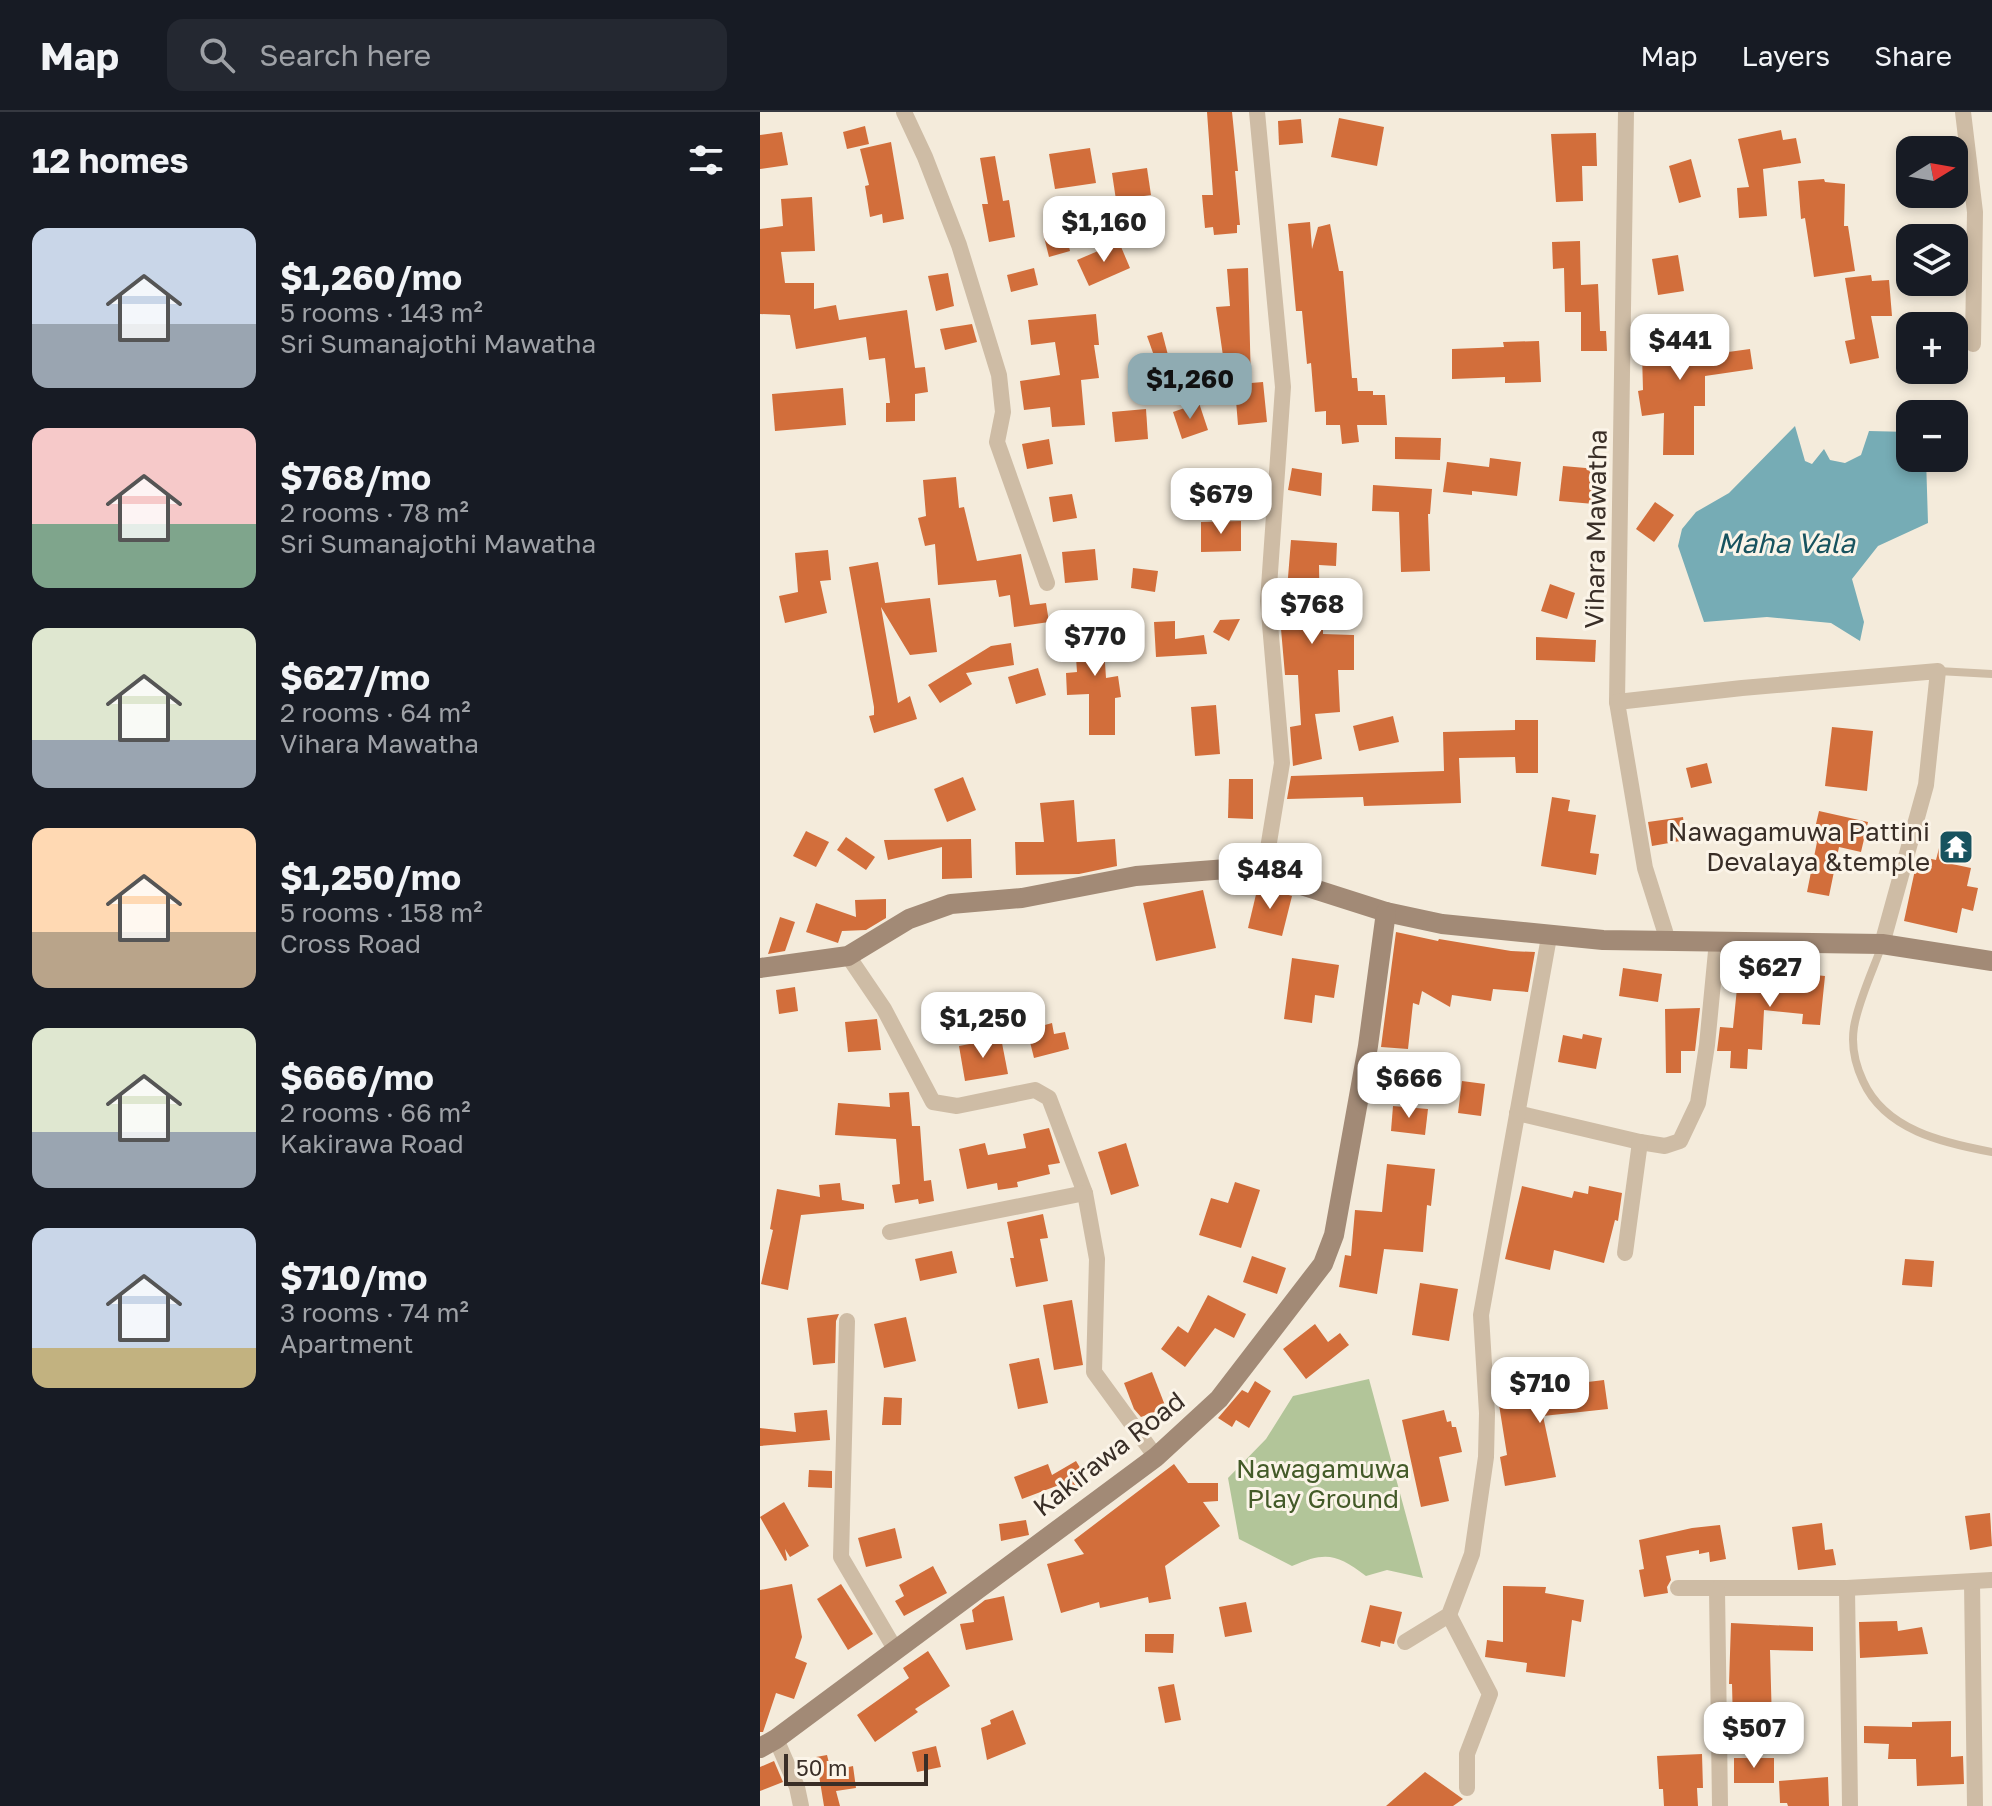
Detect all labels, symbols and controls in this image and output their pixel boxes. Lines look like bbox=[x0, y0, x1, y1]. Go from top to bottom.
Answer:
search box bbox=[167, 19, 727, 91]
text: Map bbox=[40, 33, 119, 78]
icon: search bbox=[195, 33, 239, 77]
text: Search here bbox=[259, 37, 431, 73]
text: Map bbox=[1640, 39, 1698, 72]
text: Layers bbox=[1742, 39, 1830, 72]
text: Share bbox=[1874, 39, 1952, 72]
north arrow bbox=[1896, 136, 1968, 208]
map controls bbox=[1896, 136, 1968, 472]
icon: filters bbox=[684, 138, 728, 182]
text: 12 homes bbox=[32, 140, 189, 180]
pin: $1,160 bbox=[1039, 196, 1169, 264]
text: $1,160 bbox=[1061, 206, 1147, 237]
button: layers bbox=[1896, 224, 1968, 296]
text: $1,260/mo bbox=[280, 257, 462, 297]
icon: home bbox=[96, 260, 192, 356]
text: 5 rooms · 143 m² bbox=[280, 297, 483, 328]
button: + bbox=[1896, 312, 1968, 384]
pin: $441 bbox=[1633, 314, 1727, 382]
text: $441 bbox=[1648, 324, 1712, 355]
text: Sri Sumanajothi Mawatha bbox=[280, 328, 596, 359]
pin: $1,260 bbox=[1125, 353, 1255, 421]
text: $1,260 bbox=[1146, 363, 1234, 394]
button: − bbox=[1896, 400, 1968, 472]
street label: Vihara Mawatha bbox=[1578, 429, 1613, 629]
text: $768/mo bbox=[280, 457, 431, 497]
icon: home bbox=[96, 460, 192, 556]
pin: $679 bbox=[1174, 468, 1268, 536]
text: $679 bbox=[1189, 478, 1253, 509]
text: 2 rooms · 78 m² bbox=[280, 497, 469, 528]
water label: Maha Vala bbox=[1717, 526, 1856, 559]
text: Sri Sumanajothi Mawatha bbox=[280, 528, 596, 559]
pin: $768 bbox=[1265, 578, 1359, 646]
text: $768 bbox=[1280, 588, 1344, 619]
pin: $770 bbox=[1048, 610, 1142, 678]
text: $770 bbox=[1064, 620, 1126, 651]
text: $627/mo bbox=[280, 657, 430, 697]
icon: home bbox=[96, 660, 192, 756]
text: 2 rooms · 64 m² bbox=[280, 697, 471, 728]
text: Vihara Mawatha bbox=[280, 728, 479, 759]
place label: Nawagamuwa Pattini Devalaya &temple bbox=[1668, 816, 1930, 877]
temple icon: Nawagamuwa Pattini Devalaya &temple bbox=[1937, 828, 1975, 866]
pin: $484 bbox=[1223, 843, 1317, 911]
text: $484 bbox=[1237, 853, 1303, 884]
text: $1,250/mo bbox=[280, 857, 461, 897]
icon: home bbox=[96, 860, 192, 956]
text: 5 rooms · 158 m² bbox=[280, 897, 483, 928]
text: Cross Road bbox=[280, 928, 421, 959]
pin: $627 bbox=[1723, 941, 1817, 1009]
text: $627 bbox=[1738, 951, 1802, 982]
pin: $1,250 bbox=[918, 992, 1048, 1060]
text: $1,250 bbox=[939, 1002, 1027, 1033]
pin: $666 bbox=[1362, 1052, 1456, 1120]
text: $666/mo bbox=[280, 1057, 434, 1097]
icon: home bbox=[96, 1060, 192, 1156]
text: $666 bbox=[1376, 1062, 1442, 1093]
text: 2 rooms · 66 m² bbox=[280, 1097, 471, 1128]
text: Kakirawa Road bbox=[280, 1128, 464, 1159]
text: $710/mo bbox=[280, 1257, 427, 1297]
icon: home bbox=[96, 1260, 192, 1356]
text: 3 rooms · 74 m² bbox=[280, 1297, 469, 1328]
text: Apartment bbox=[280, 1328, 413, 1359]
pin: $710 bbox=[1493, 1357, 1587, 1425]
text: $710 bbox=[1509, 1367, 1571, 1398]
street label: Kakirawa Road bbox=[1027, 1385, 1191, 1522]
park label: Nawagamuwa Play Ground bbox=[1236, 1453, 1410, 1514]
pin: $507 bbox=[1707, 1702, 1801, 1770]
text: $507 bbox=[1722, 1712, 1786, 1743]
scale bar bbox=[784, 1750, 928, 1786]
text: 50 m bbox=[796, 1754, 847, 1781]

